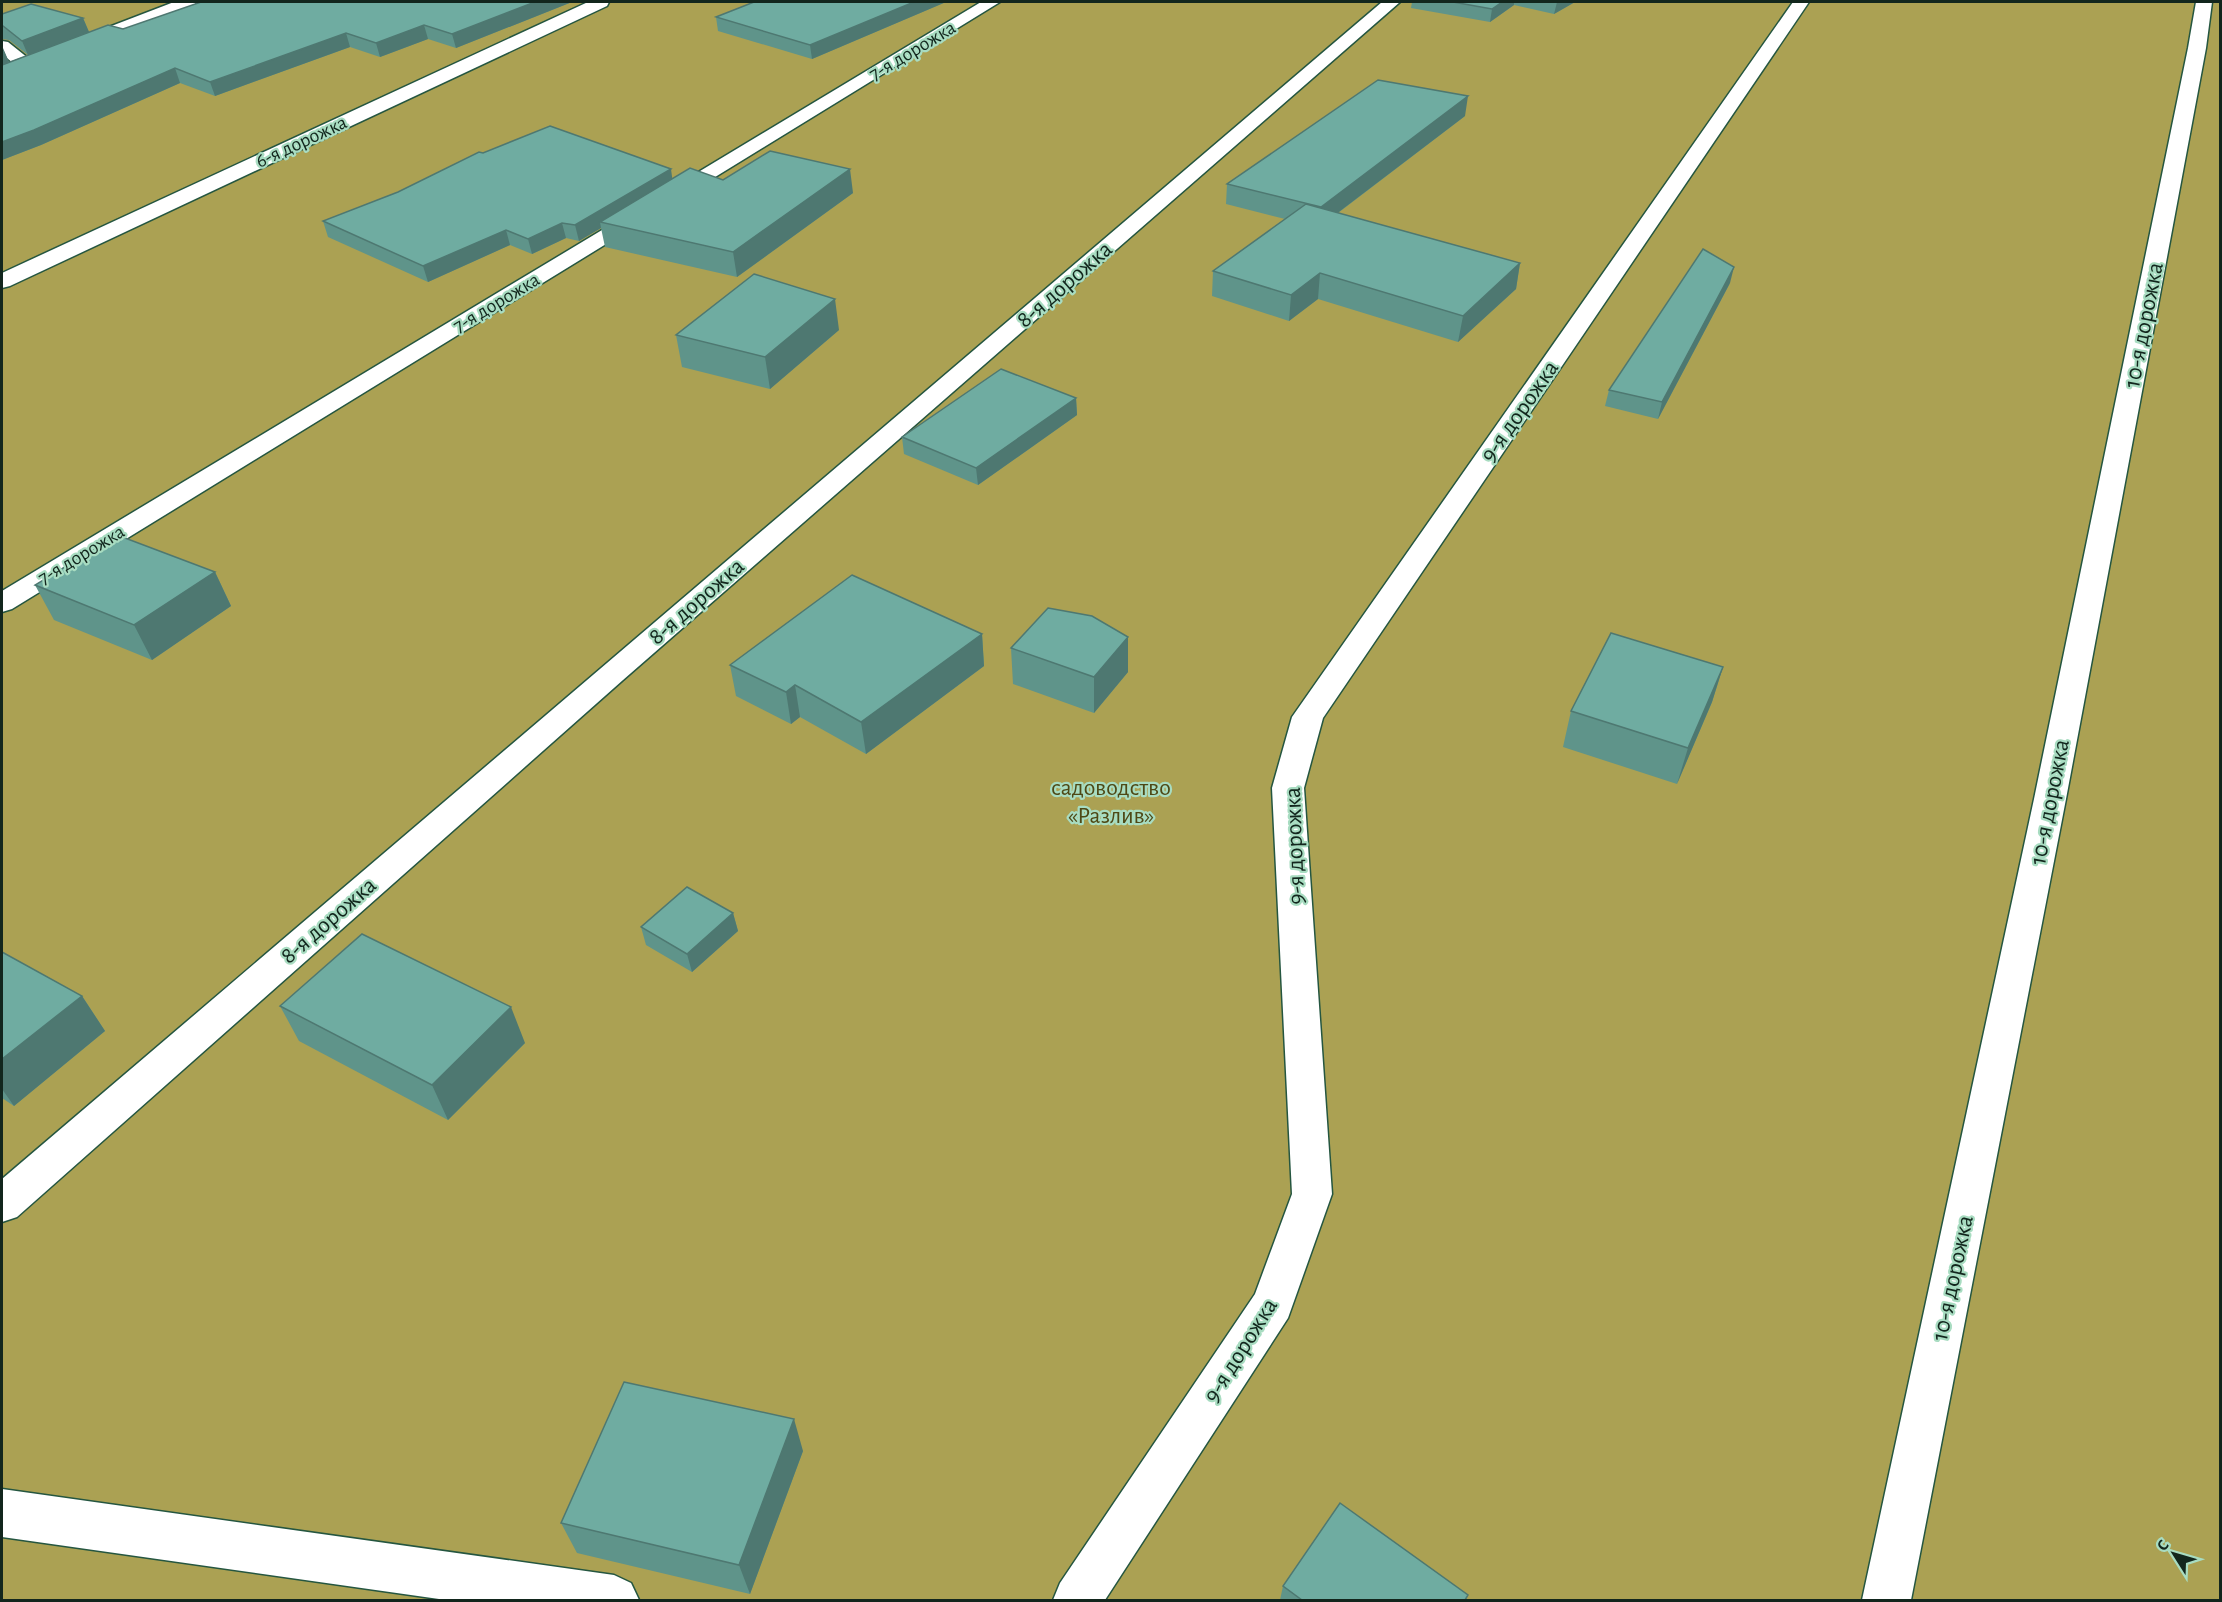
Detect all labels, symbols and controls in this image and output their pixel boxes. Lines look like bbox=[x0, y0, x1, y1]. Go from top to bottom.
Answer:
street label: 7-я дорожка bbox=[866, 17, 959, 84]
street label: 6-я дорожка bbox=[253, 112, 350, 172]
street label: 8-я дорожка bbox=[1012, 237, 1117, 332]
street label: 10-я дорожка bbox=[2120, 260, 2168, 390]
street label: 7-я дорожка bbox=[450, 269, 543, 336]
street label: 9-я дорожка bbox=[1476, 356, 1563, 467]
street label: 7-я дорожка bbox=[35, 521, 128, 588]
street label: 8-я дорожка bbox=[644, 554, 749, 649]
street label: 10-я дорожка bbox=[2026, 737, 2074, 867]
park label: садоводство «Разлив» bbox=[1051, 776, 1171, 828]
street label: 9-я дорожка bbox=[1281, 787, 1309, 905]
street label: 8-я дорожка bbox=[276, 873, 381, 968]
street label: 10-я дорожка bbox=[1928, 1213, 1978, 1343]
street label: 9-я дорожка bbox=[1199, 1294, 1282, 1407]
north arrow bbox=[2144, 1524, 2204, 1584]
text: С bbox=[2154, 1537, 2172, 1554]

